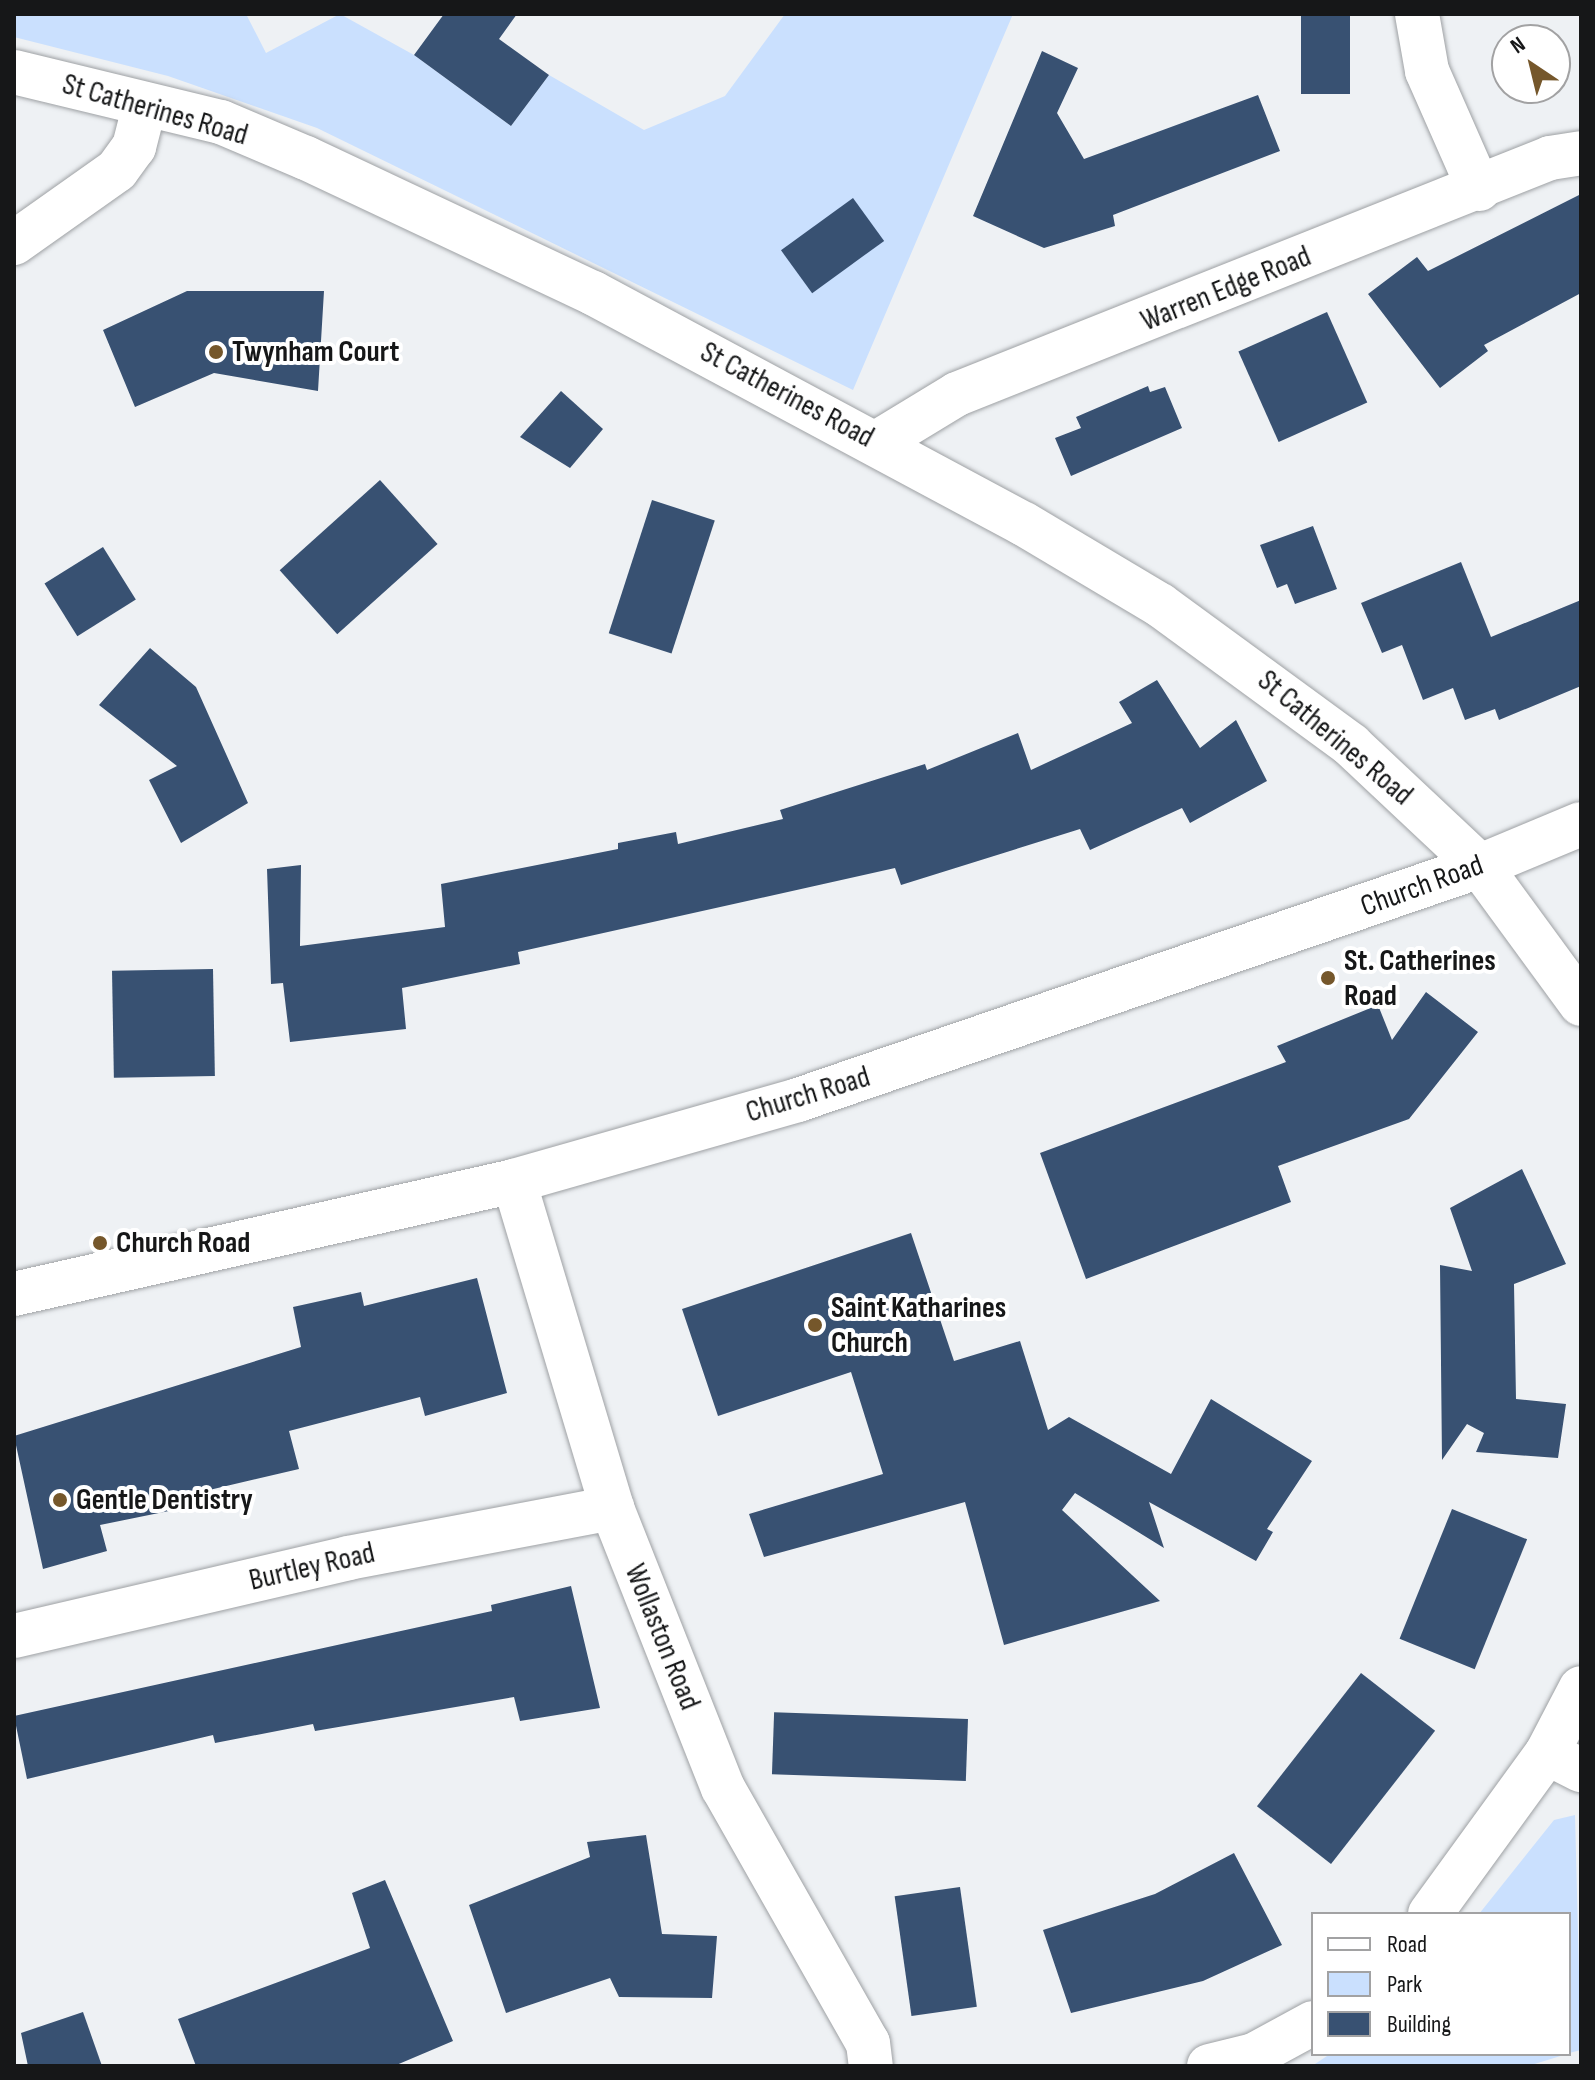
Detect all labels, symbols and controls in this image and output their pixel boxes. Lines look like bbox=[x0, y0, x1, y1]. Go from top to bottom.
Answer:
north arrow bbox=[1491, 24, 1571, 104]
text: N bbox=[1506, 31, 1531, 60]
street label: St Catherines Road bbox=[58, 66, 252, 154]
street label: Warren Edge Road bbox=[1136, 239, 1316, 339]
place label: Twynham Court bbox=[232, 334, 399, 370]
street label: St Catherines Road bbox=[694, 334, 880, 456]
marker: Twynham Court bbox=[207, 343, 225, 361]
street label: St Catherines Road bbox=[1250, 663, 1420, 813]
street label: Church Road bbox=[1356, 847, 1488, 925]
place label: St. Catherines Road bbox=[1344, 943, 1496, 1014]
marker: St. Catherines Road bbox=[1319, 969, 1337, 987]
street label: Church Road bbox=[742, 1059, 874, 1131]
place label: Church Road bbox=[116, 1225, 250, 1261]
marker: Church Road bbox=[91, 1234, 109, 1252]
place label: Saint Katharines Church bbox=[831, 1290, 1006, 1360]
marker: Saint Katharines Church bbox=[806, 1316, 824, 1334]
place label: Gentle Dentistry bbox=[76, 1482, 253, 1518]
marker: Gentle Dentistry bbox=[51, 1491, 69, 1509]
street label: Burtley Road bbox=[246, 1535, 378, 1599]
street label: Wollaston Road bbox=[616, 1559, 708, 1715]
legend bbox=[1311, 1912, 1571, 2056]
text: Road bbox=[1387, 1930, 1427, 1959]
text: Park bbox=[1387, 1970, 1422, 1999]
text: Building bbox=[1387, 2010, 1451, 2039]

